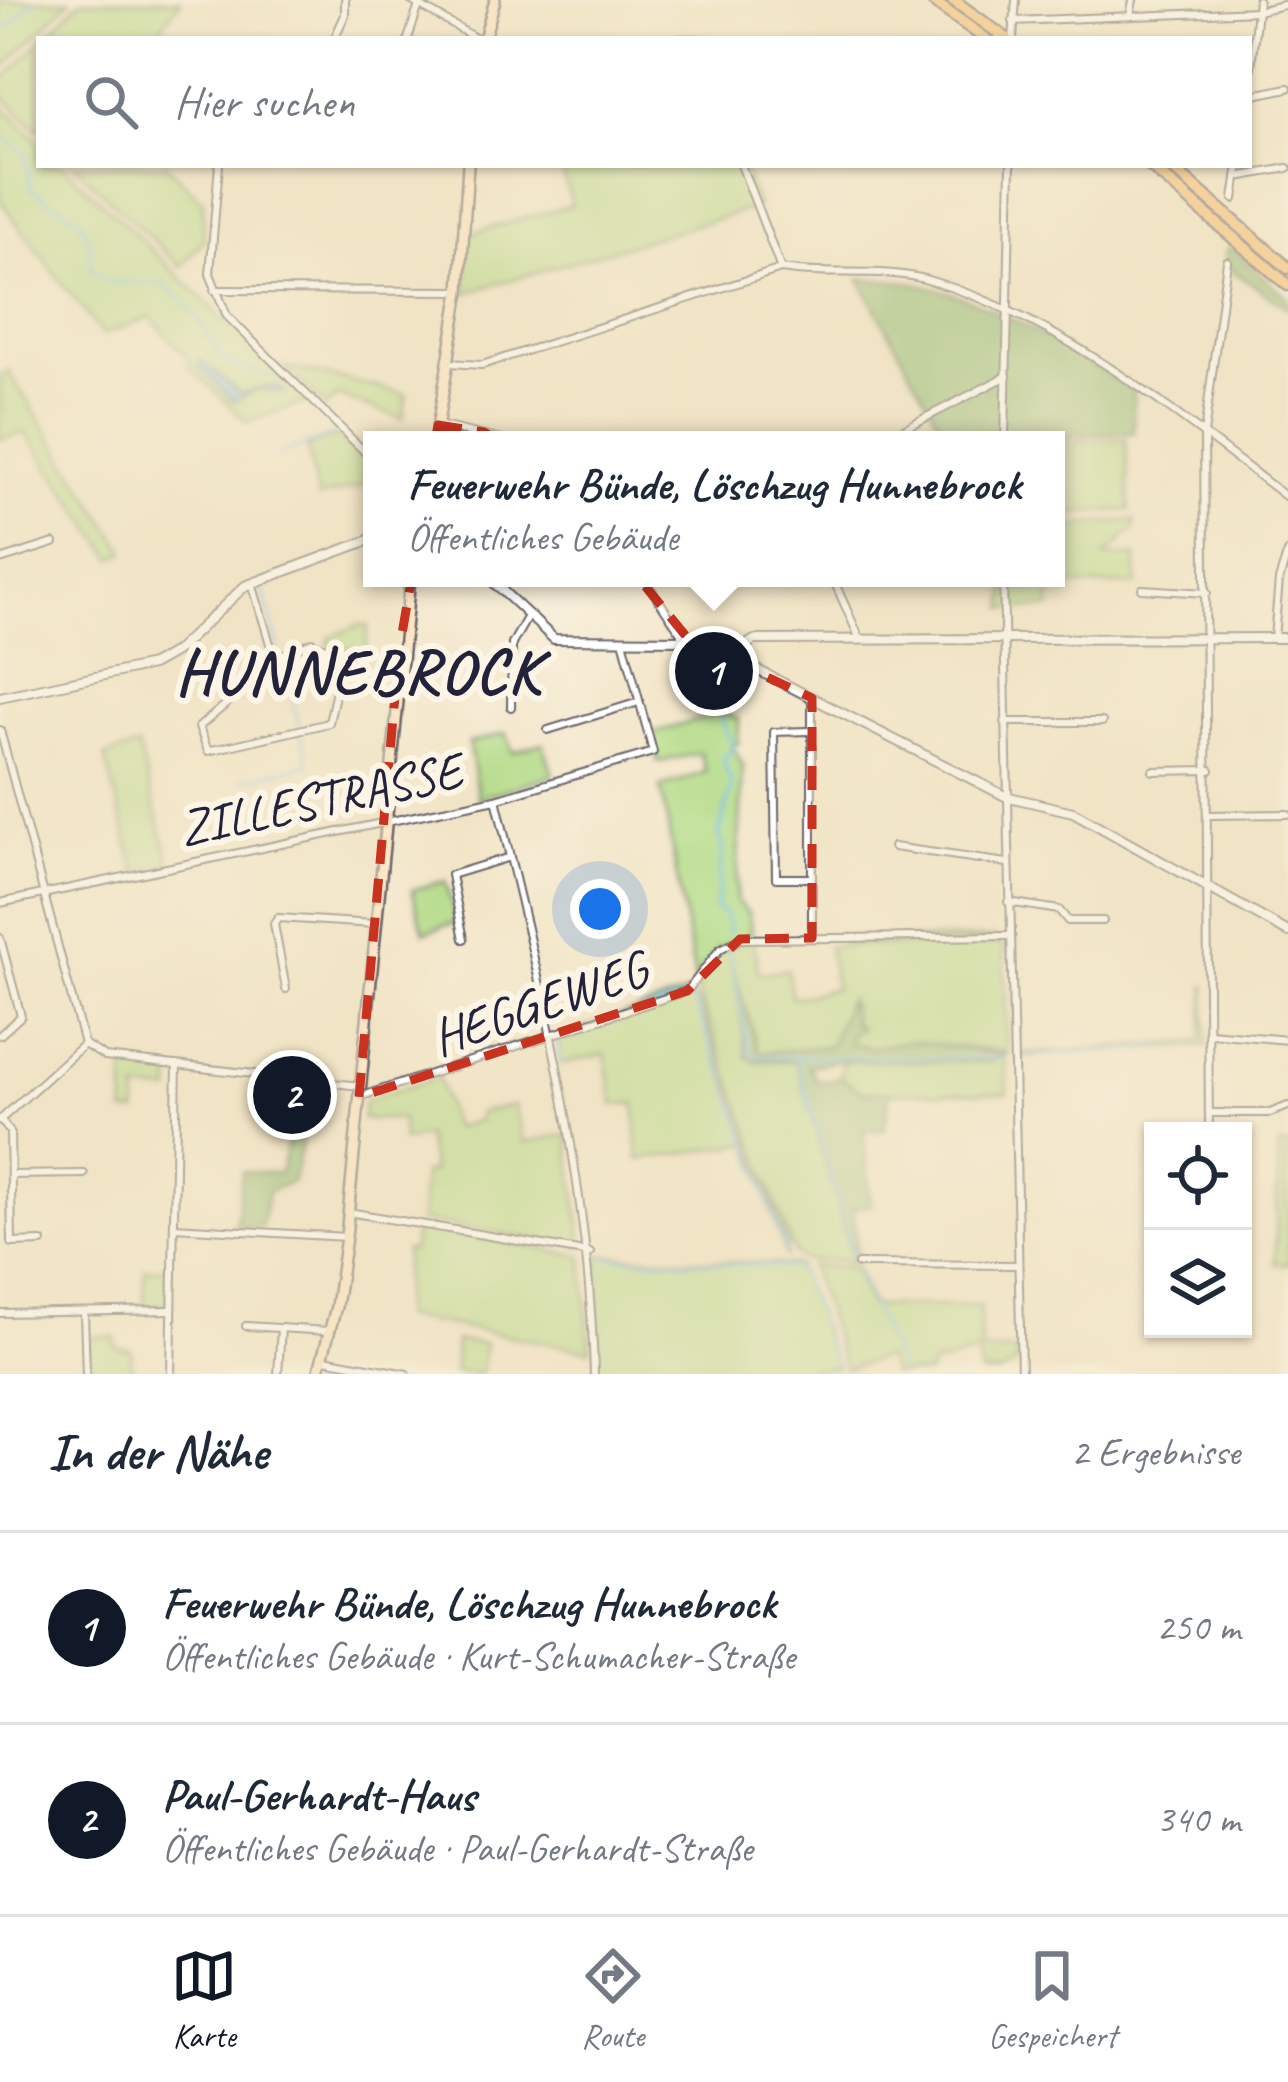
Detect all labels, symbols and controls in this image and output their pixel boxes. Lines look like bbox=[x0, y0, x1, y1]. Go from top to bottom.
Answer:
search box bbox=[36, 36, 1252, 168]
icon: search bbox=[78, 69, 144, 135]
text: Hier suchen bbox=[174, 74, 354, 131]
popup bbox=[363, 431, 1065, 587]
text: Feuerwehr Bünde, Löschzug Hunnebrock bbox=[407, 456, 1021, 513]
text: Öffentliches Gebäude bbox=[407, 513, 678, 562]
pin: 1 bbox=[675, 626, 753, 716]
district label: HUNNEBROCK bbox=[175, 632, 552, 711]
street label: ZILLESTRASSE bbox=[173, 737, 473, 860]
your location bbox=[570, 879, 630, 939]
street label: HEGGEWEG bbox=[423, 935, 659, 1070]
pin: 2 bbox=[253, 1050, 331, 1140]
map controls bbox=[1144, 1122, 1252, 1338]
button: locate bbox=[1144, 1122, 1252, 1230]
button: layers bbox=[1144, 1230, 1252, 1338]
text: In der Nähe bbox=[48, 1420, 267, 1484]
text: 2 Ergebnisse bbox=[1071, 1428, 1240, 1477]
text: Feuerwehr Bünde, Löschzug Hunnebrock bbox=[162, 1575, 776, 1632]
text: 1 bbox=[78, 1603, 96, 1652]
text: 250 m bbox=[1156, 1603, 1240, 1652]
text: Öffentliches Gebäude · Kurt-Schumacher-Straße bbox=[162, 1632, 795, 1681]
text: Paul-Gerhardt-Haus bbox=[162, 1767, 476, 1824]
text: 2 bbox=[78, 1795, 96, 1844]
text: 340 m bbox=[1156, 1795, 1240, 1844]
text: Öffentliches Gebäude · Paul-Gerhardt-Straße bbox=[162, 1824, 752, 1873]
tab: Karte bbox=[171, 1943, 237, 2057]
tab: Route bbox=[580, 1943, 646, 2057]
tab: Gespeichert bbox=[988, 1943, 1117, 2057]

